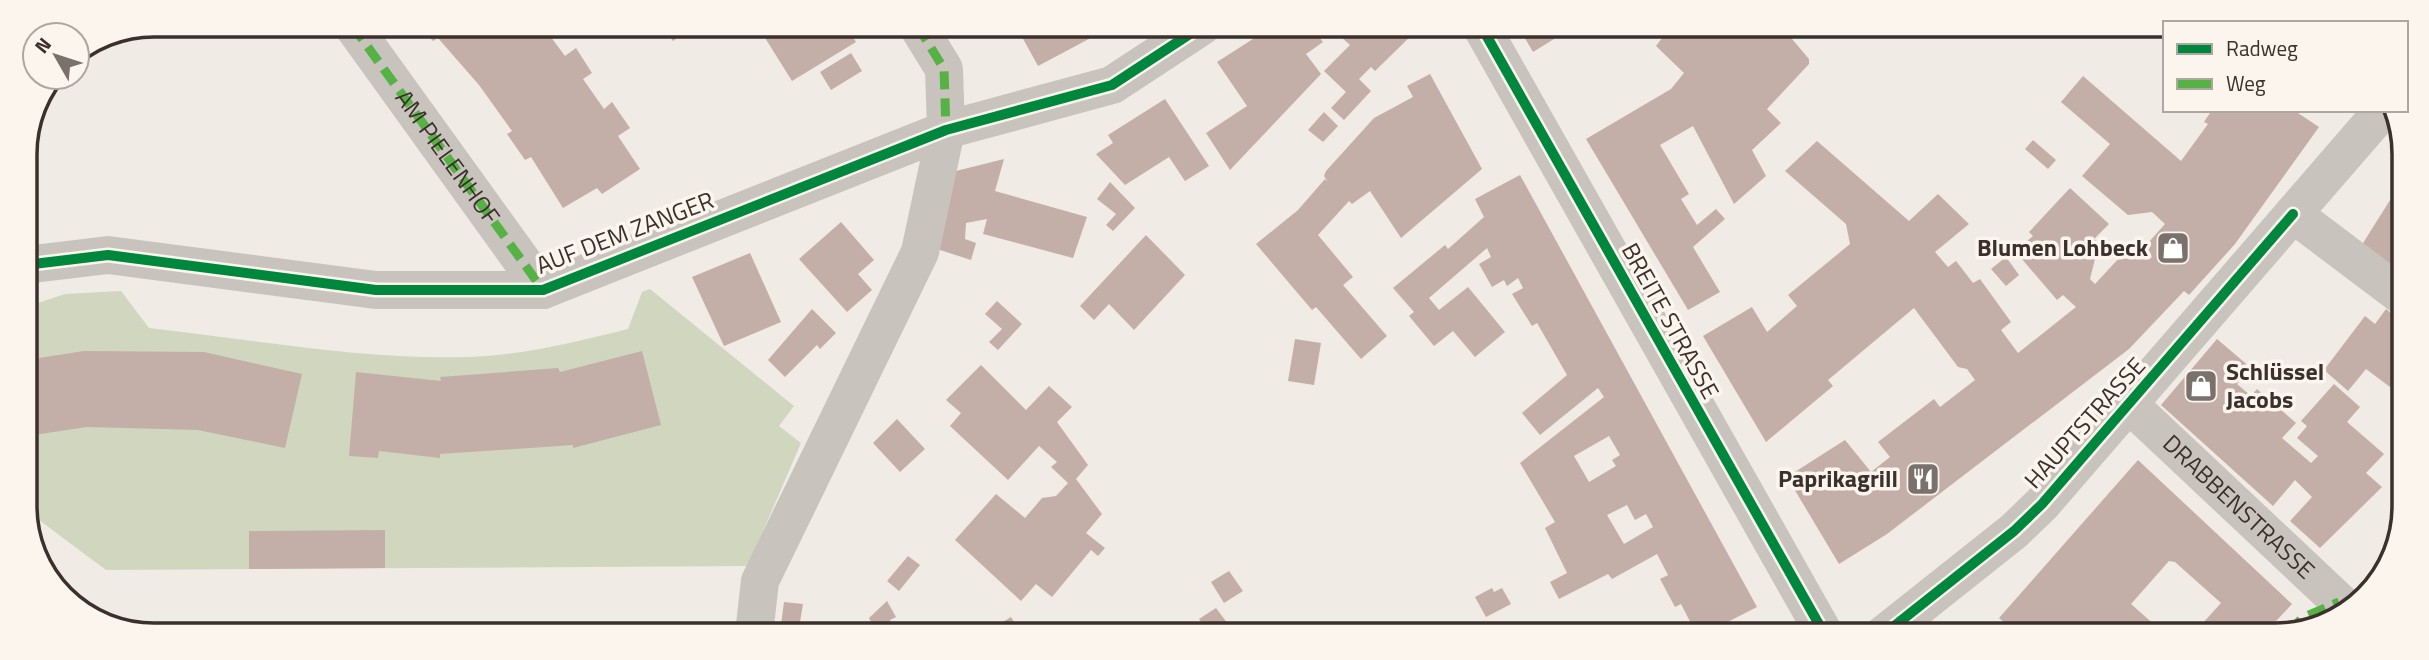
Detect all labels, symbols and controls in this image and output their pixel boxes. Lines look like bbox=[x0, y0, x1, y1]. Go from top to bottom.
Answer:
north arrow bbox=[21, 21, 91, 91]
legend bbox=[2163, 21, 2408, 112]
text: N bbox=[27, 31, 58, 59]
text: Radweg bbox=[2226, 32, 2298, 64]
text: Weg bbox=[2226, 67, 2266, 99]
street label: AM PIELENHOF bbox=[387, 82, 509, 232]
street label: AUF DEM ZANGER bbox=[530, 182, 719, 283]
place label: Blumen Lohbeck bbox=[1977, 229, 2149, 265]
shop icon: Blumen Lohbeck bbox=[2154, 229, 2192, 267]
street label: BREITE STRASSE bbox=[1613, 236, 1729, 405]
street label: HAUPTSTRASSE bbox=[2015, 348, 2153, 496]
place label: Schlüssel Jacobs bbox=[2226, 353, 2324, 417]
shop icon: Schlüssel Jacobs bbox=[2182, 367, 2220, 405]
street label: DRABBENSTRASSE bbox=[2155, 426, 2323, 587]
place label: Paprikagrill bbox=[1778, 460, 1898, 496]
restaurant icon: Paprikagrill bbox=[1904, 460, 1942, 498]

